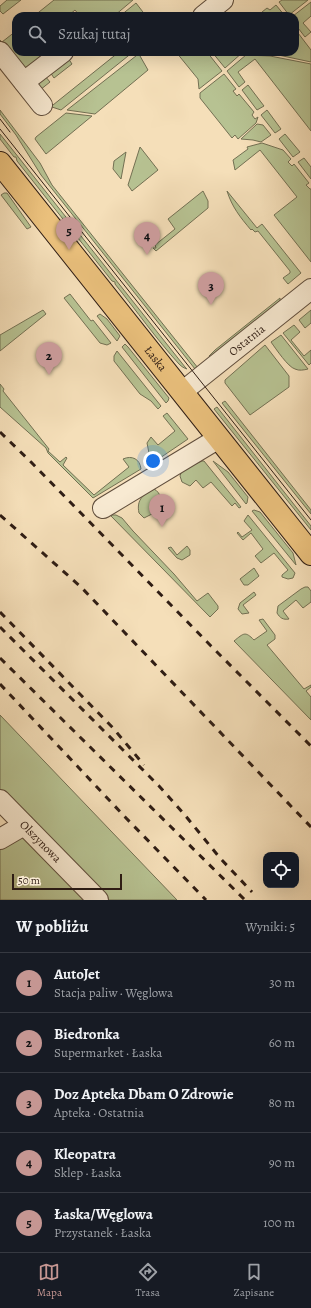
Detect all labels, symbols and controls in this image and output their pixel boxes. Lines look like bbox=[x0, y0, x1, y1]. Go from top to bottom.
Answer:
search box bbox=[12, 12, 299, 56]
icon: search bbox=[26, 23, 48, 45]
text: Szukaj tutaj bbox=[58, 24, 131, 44]
pin: 5 bbox=[56, 217, 82, 250]
pin: 4 bbox=[134, 222, 160, 255]
pin: 3 bbox=[198, 272, 224, 305]
street label: Ostatnia bbox=[225, 321, 269, 360]
pin: 2 bbox=[36, 342, 62, 375]
street label: Łaska bbox=[141, 343, 171, 375]
your location bbox=[143, 451, 163, 471]
pin: 1 bbox=[149, 494, 175, 527]
street label: Olszynowa bbox=[16, 817, 65, 866]
map controls bbox=[263, 852, 299, 888]
button: locate bbox=[263, 852, 299, 888]
scale bar bbox=[12, 872, 122, 891]
text: 50 m bbox=[18, 873, 40, 888]
text: W pobliżu bbox=[16, 915, 88, 938]
text: Wyniki: 5 bbox=[245, 918, 295, 935]
text: AutoJet bbox=[54, 964, 100, 984]
text: 1 bbox=[27, 974, 31, 991]
text: 30 m bbox=[269, 974, 295, 991]
text: Stacja paliw · Węglowa bbox=[54, 984, 173, 1001]
text: Biedronka bbox=[54, 1024, 120, 1044]
text: 2 bbox=[26, 1034, 32, 1051]
text: 60 m bbox=[269, 1034, 295, 1051]
text: Supermarket · Łaska bbox=[54, 1044, 162, 1061]
text: Doz Apteka Dbam O Zdrowie bbox=[54, 1084, 234, 1104]
text: 3 bbox=[26, 1094, 32, 1111]
text: 80 m bbox=[268, 1094, 295, 1111]
text: Apteka · Ostatnia bbox=[54, 1104, 144, 1121]
text: Kleopatra bbox=[54, 1144, 116, 1164]
text: 4 bbox=[26, 1154, 32, 1171]
text: 90 m bbox=[269, 1154, 295, 1171]
text: Sklep · Łaska bbox=[54, 1164, 122, 1181]
text: Łaska/Węglowa bbox=[54, 1204, 153, 1224]
text: 5 bbox=[26, 1214, 32, 1231]
text: 100 m bbox=[263, 1214, 295, 1231]
text: Przystanek · Łaska bbox=[54, 1224, 151, 1241]
tab: Mapa bbox=[37, 1261, 62, 1300]
tab: Trasa bbox=[136, 1261, 160, 1300]
tab: Zapisane bbox=[233, 1261, 274, 1300]

